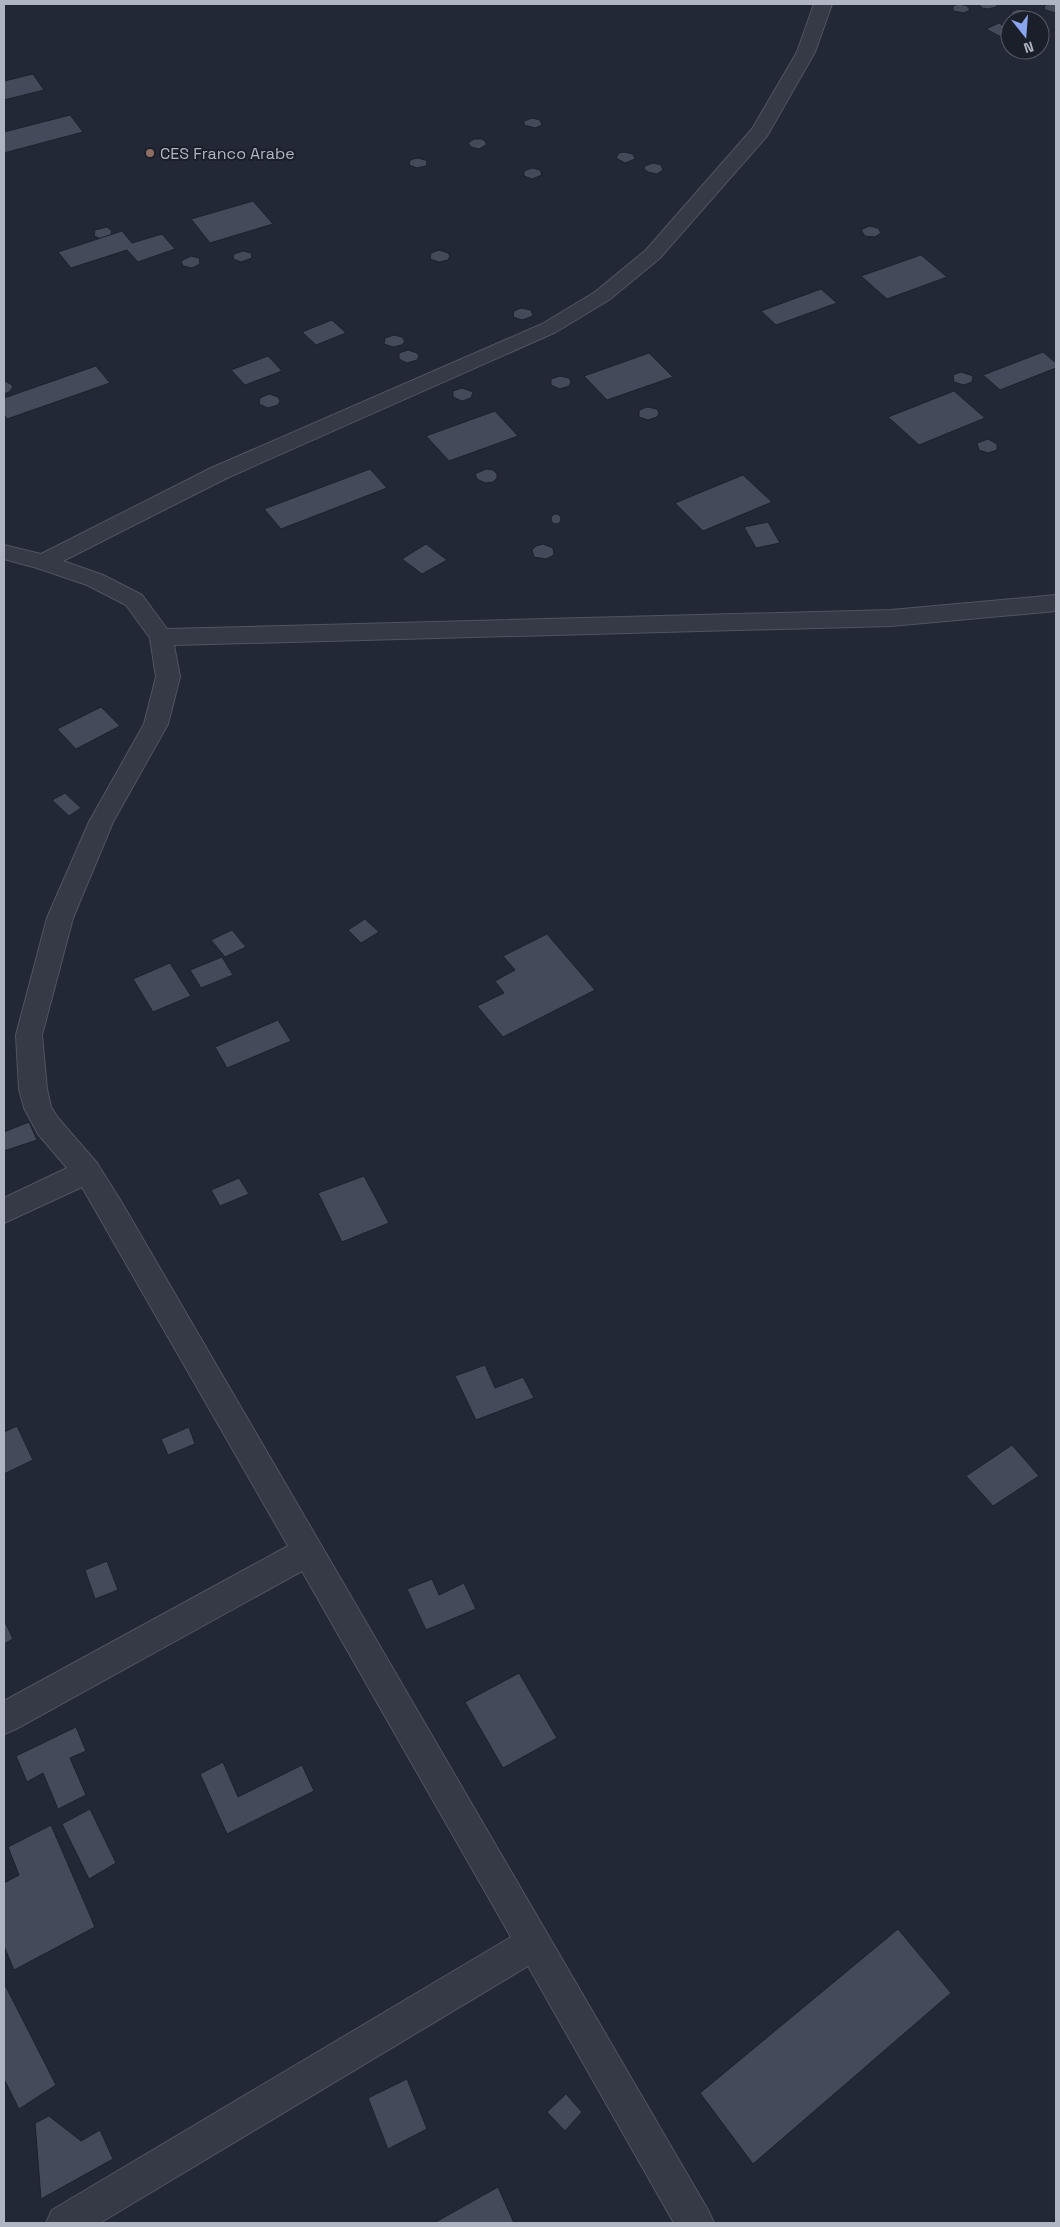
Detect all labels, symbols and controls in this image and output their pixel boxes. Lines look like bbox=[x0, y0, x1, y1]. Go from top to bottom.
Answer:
north arrow bbox=[1000, 10, 1050, 60]
text: N bbox=[1022, 37, 1036, 57]
place label: CES Franco Arabe bbox=[160, 143, 295, 164]
marker: CES Franco Arabe bbox=[144, 147, 156, 159]

